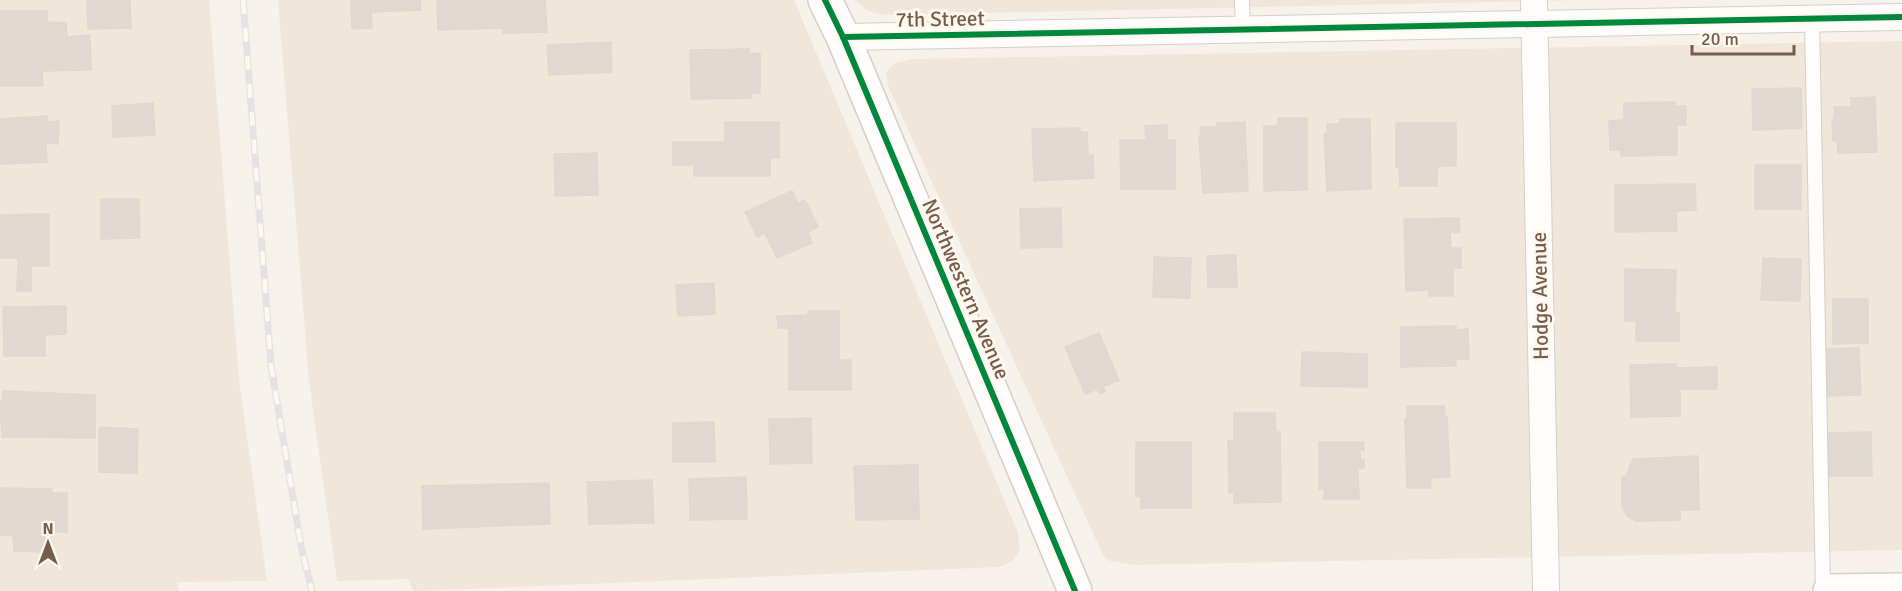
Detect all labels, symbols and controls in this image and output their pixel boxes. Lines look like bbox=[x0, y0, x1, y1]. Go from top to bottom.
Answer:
street label: 7th Street bbox=[895, 5, 985, 33]
scale bar bbox=[1692, 18, 1794, 56]
text: 20 m bbox=[1701, 28, 1739, 50]
street label: Northwestern Avenue bbox=[916, 195, 1016, 383]
street label: Hodge Avenue bbox=[1526, 232, 1554, 360]
north arrow bbox=[18, 513, 78, 573]
text: N bbox=[42, 519, 54, 539]

